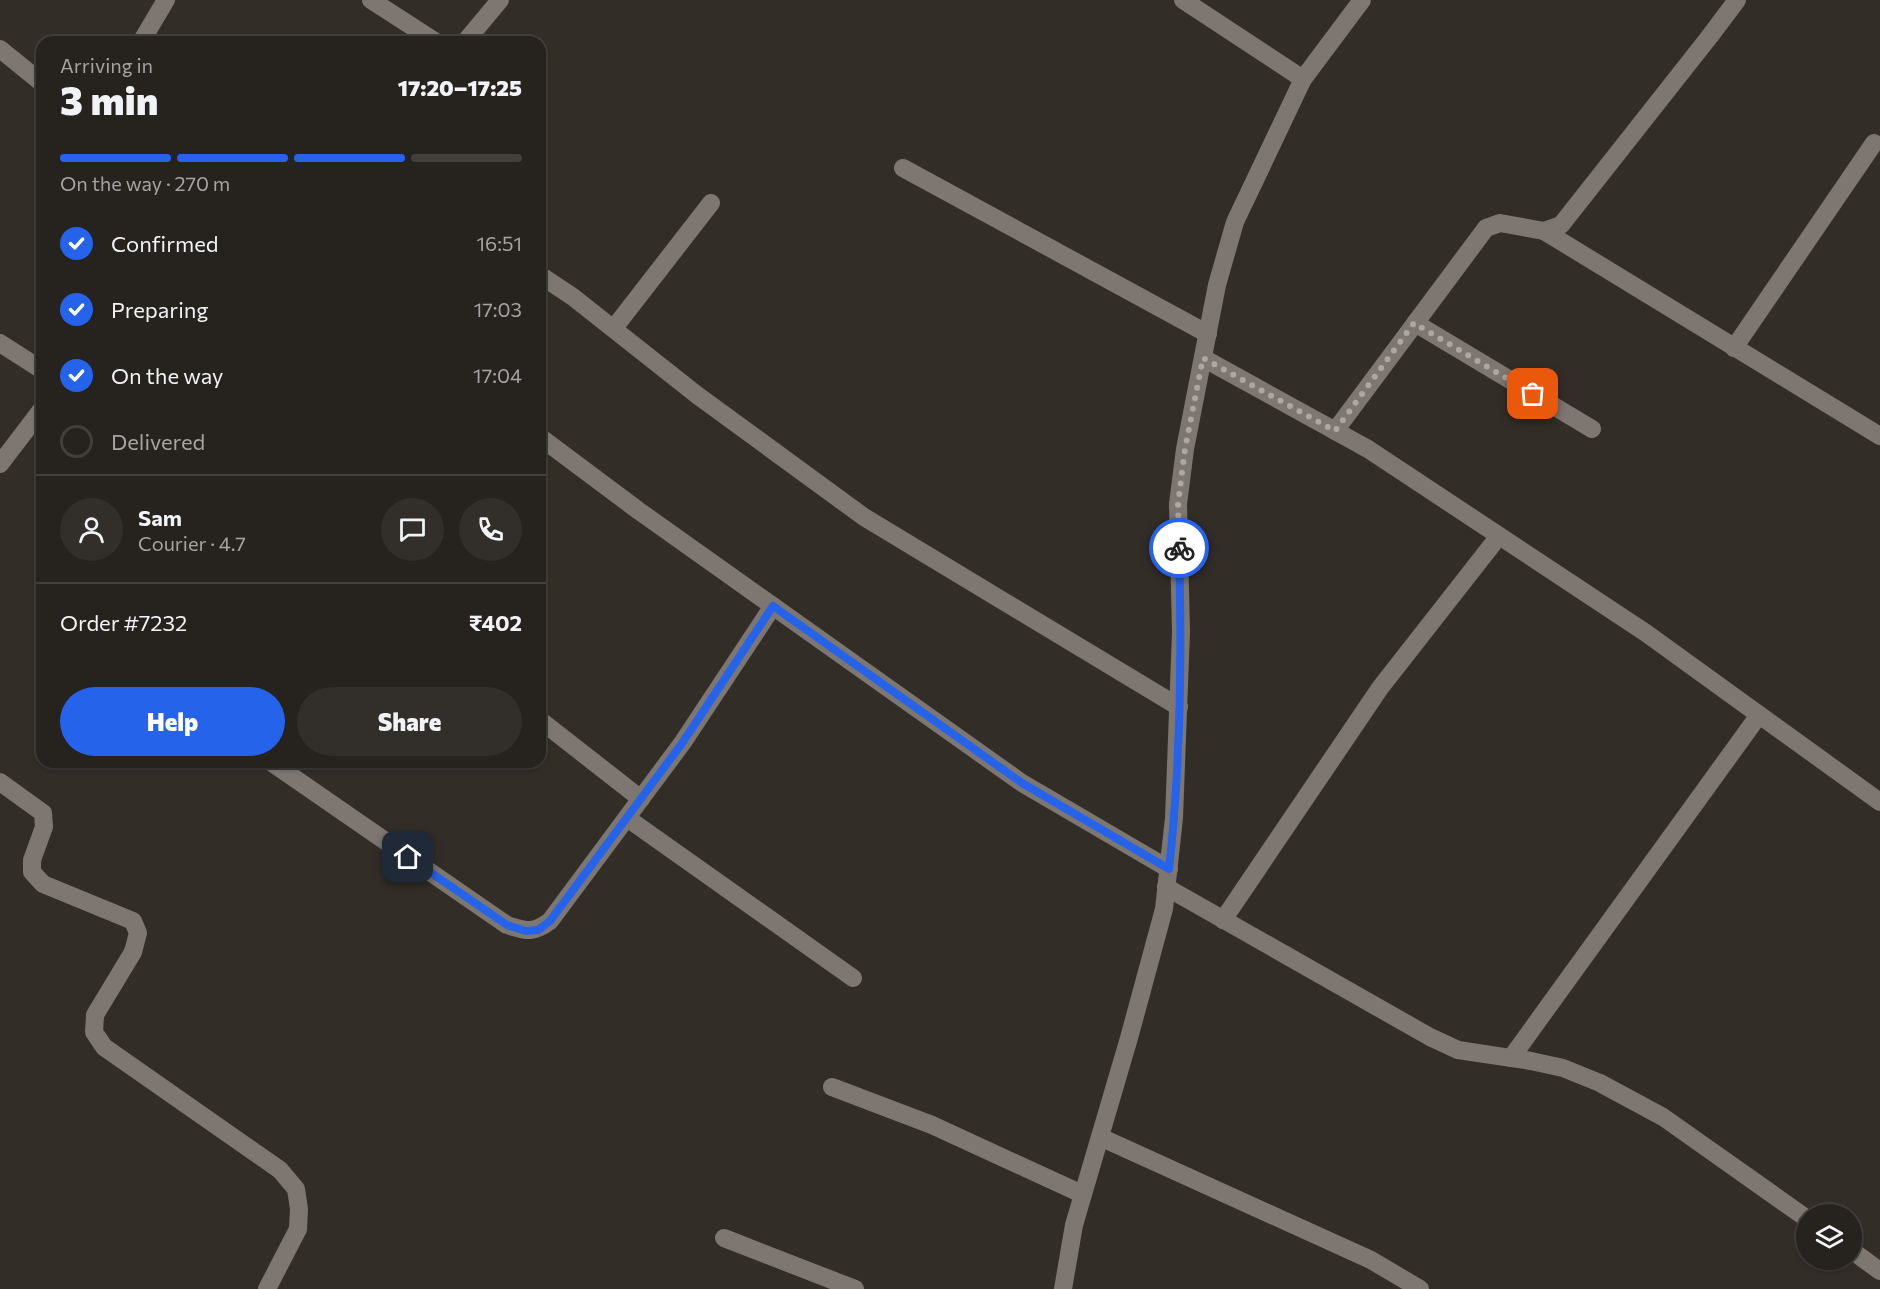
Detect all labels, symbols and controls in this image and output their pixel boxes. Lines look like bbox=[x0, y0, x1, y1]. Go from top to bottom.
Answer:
text: Arriving in bbox=[60, 53, 153, 77]
text: 17:20–17:25 bbox=[398, 74, 522, 101]
text: 3 min bbox=[60, 75, 158, 123]
text: On the way · 270 m bbox=[60, 171, 230, 195]
icon: check bbox=[60, 227, 93, 260]
text: Confirmed bbox=[111, 230, 218, 257]
text: 16:51 bbox=[477, 231, 522, 255]
icon: check bbox=[60, 293, 93, 326]
text: Preparing bbox=[111, 296, 208, 323]
text: 17:03 bbox=[474, 297, 522, 321]
icon: check bbox=[60, 359, 93, 392]
text: On the way bbox=[111, 362, 223, 389]
text: 17:04 bbox=[473, 363, 522, 387]
pin bbox=[1507, 368, 1558, 419]
icon: bag bbox=[1516, 377, 1549, 410]
text: Delivered bbox=[111, 428, 205, 455]
button: person bbox=[60, 498, 123, 561]
button: chat bbox=[381, 498, 444, 561]
button: phone bbox=[459, 498, 522, 561]
text: Sam bbox=[138, 504, 182, 531]
courier bbox=[1149, 518, 1209, 578]
text: Courier · 4.7 bbox=[138, 531, 246, 555]
icon: bike bbox=[1163, 532, 1196, 565]
text: Order #7232 bbox=[60, 609, 187, 636]
text: ₹402 bbox=[469, 609, 522, 636]
button: Help bbox=[60, 687, 285, 756]
button: Share bbox=[297, 687, 522, 756]
pin bbox=[382, 831, 433, 882]
icon: home bbox=[391, 840, 424, 873]
map controls bbox=[1796, 1204, 1862, 1270]
button: layers bbox=[1796, 1204, 1862, 1270]

